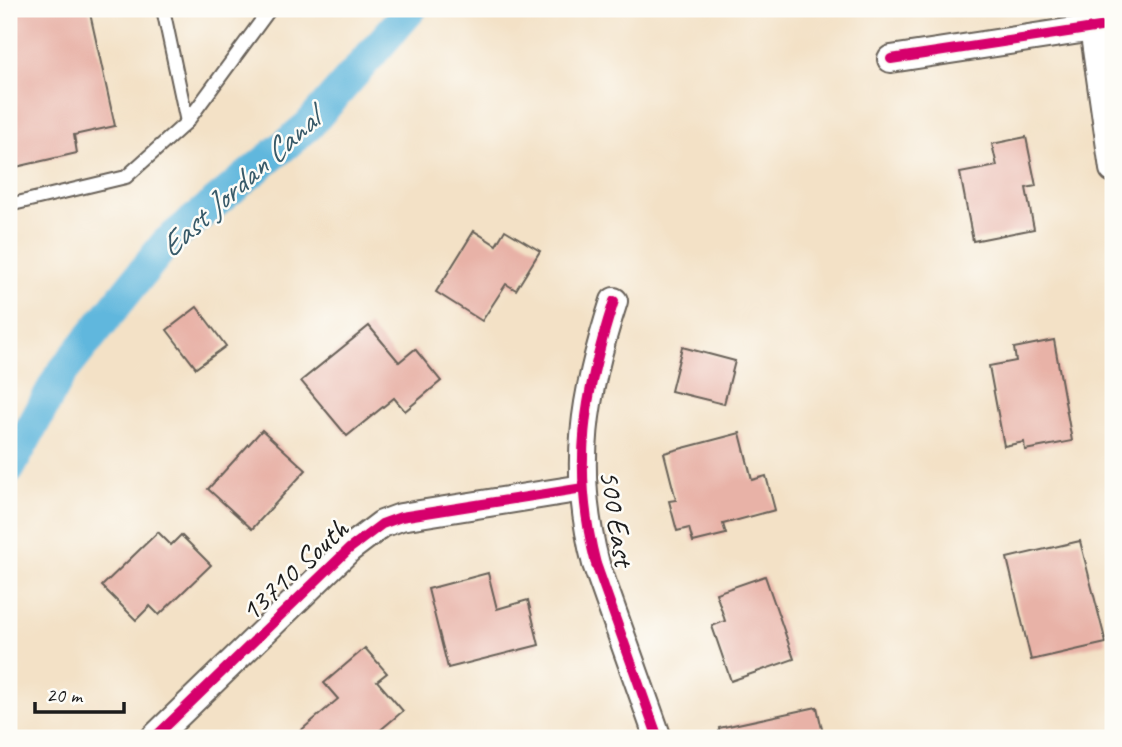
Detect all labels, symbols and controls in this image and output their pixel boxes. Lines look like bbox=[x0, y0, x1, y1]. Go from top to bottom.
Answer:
water label: East Jordan Canal bbox=[150, 93, 336, 266]
street label: 500 East bbox=[591, 467, 644, 572]
street label: 13710 South bbox=[232, 509, 357, 630]
scale bar bbox=[35, 670, 124, 714]
text: 20 m bbox=[46, 682, 84, 708]

